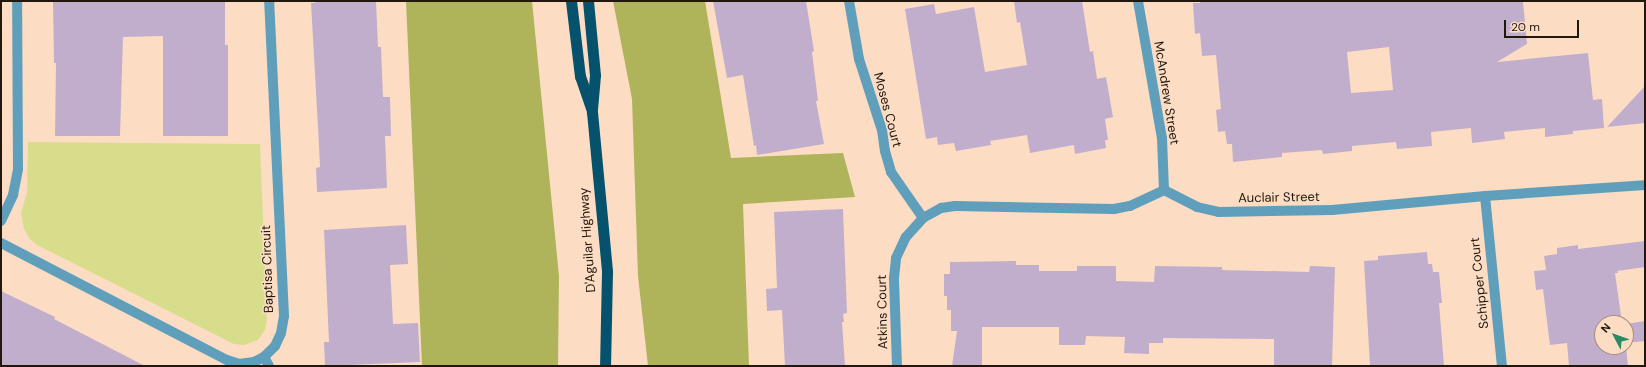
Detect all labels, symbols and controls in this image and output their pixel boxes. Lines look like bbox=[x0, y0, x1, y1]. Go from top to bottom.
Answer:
scale bar bbox=[1506, 12, 1581, 38]
text: 20 m bbox=[1511, 19, 1540, 35]
street label: McAndrew Street bbox=[1150, 40, 1182, 146]
street label: Moses Court bbox=[870, 71, 904, 149]
street label: D'Aguilar Highway bbox=[577, 187, 599, 293]
street label: Auclair Street bbox=[1238, 189, 1320, 207]
street label: Baptisa Circuit bbox=[259, 225, 277, 313]
street label: Schipper Court bbox=[1467, 236, 1493, 330]
street label: Atkins Court bbox=[875, 275, 891, 349]
north arrow bbox=[1594, 315, 1634, 355]
text: N bbox=[1598, 320, 1614, 335]

